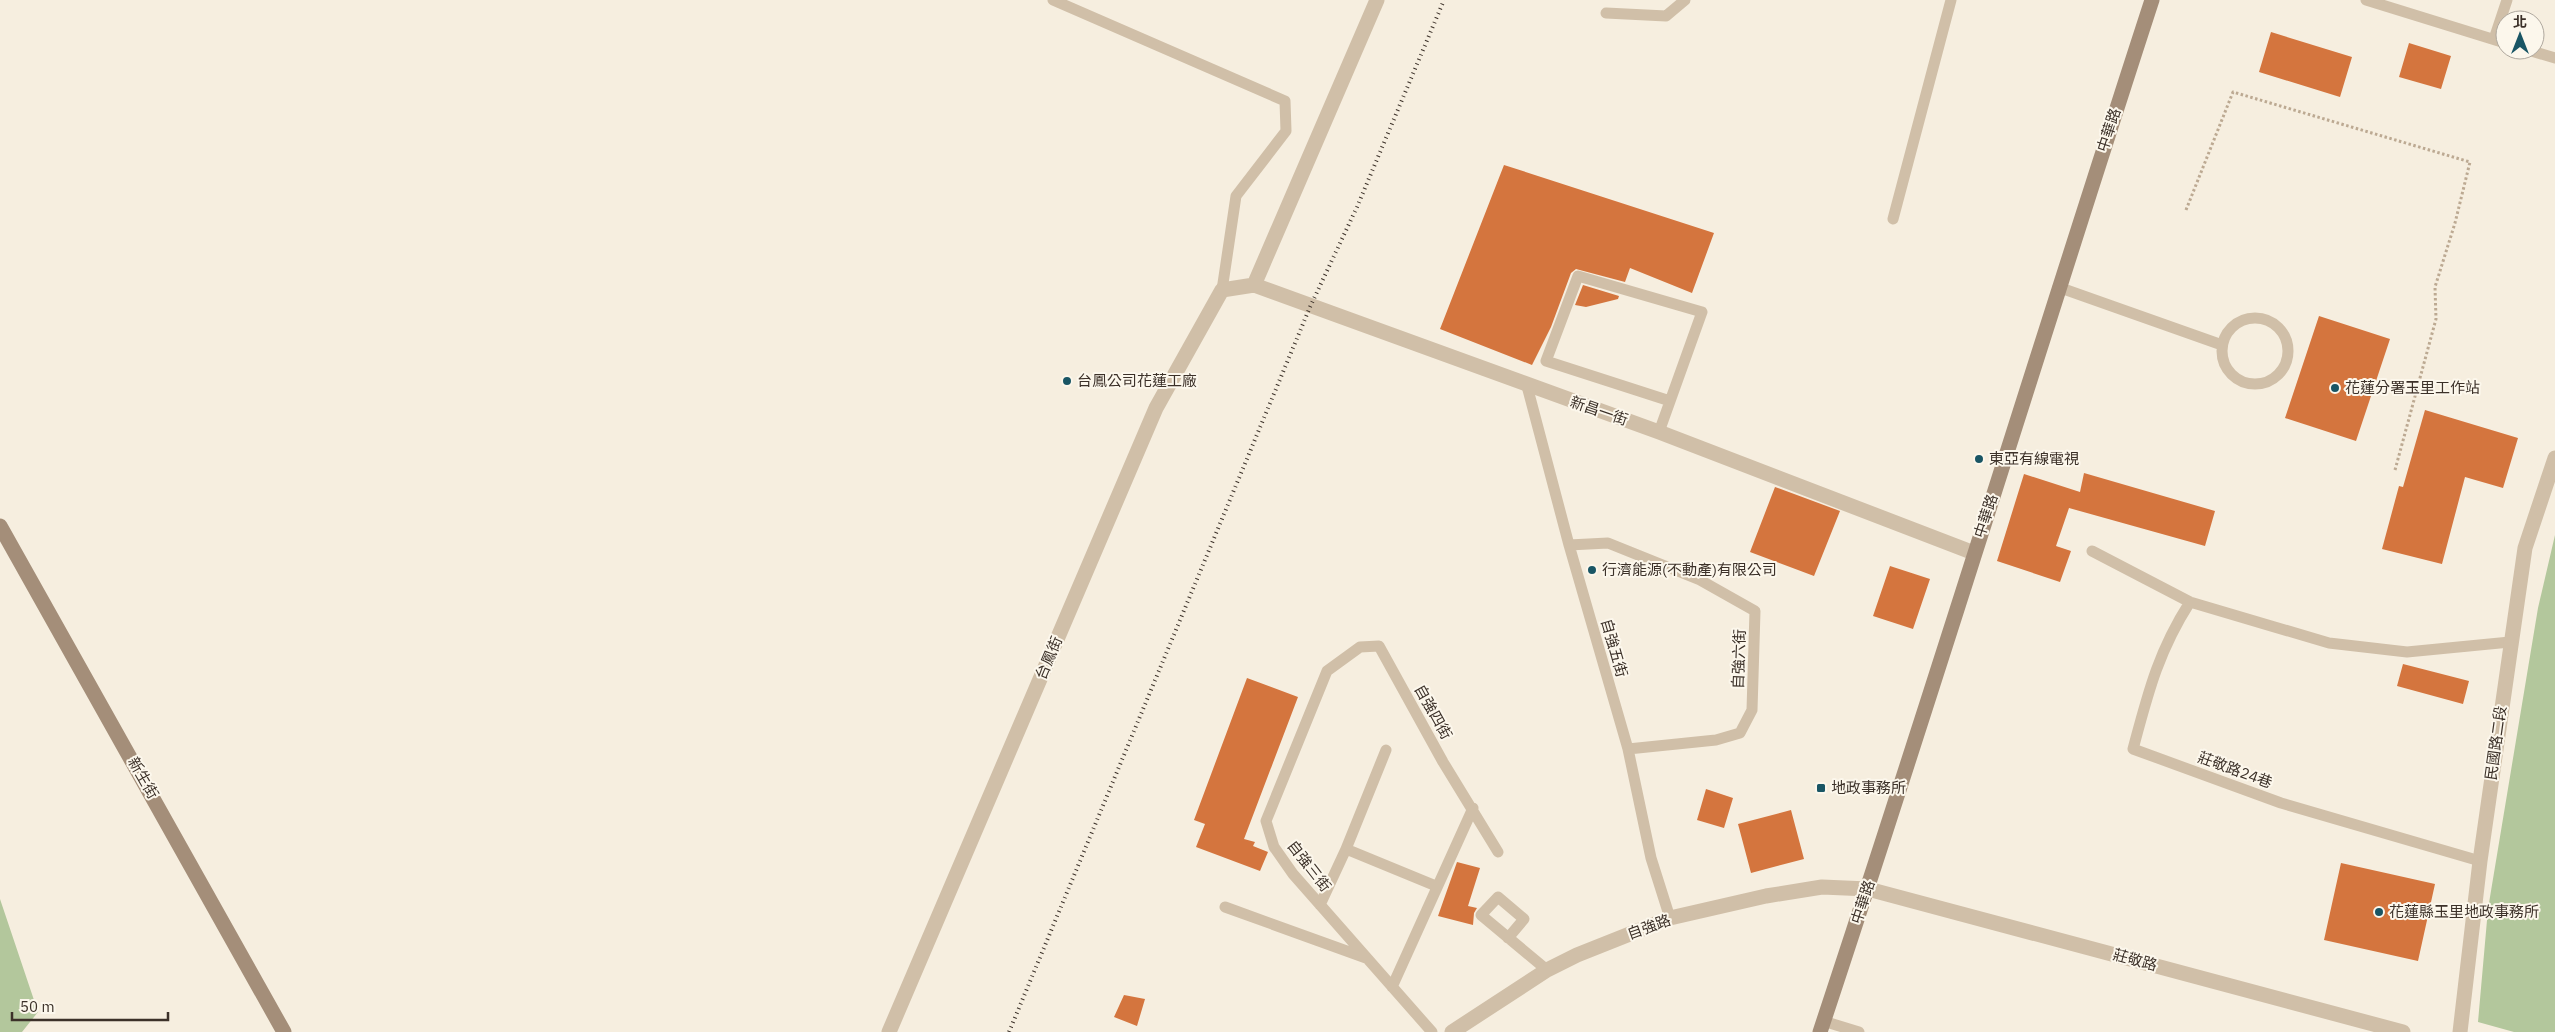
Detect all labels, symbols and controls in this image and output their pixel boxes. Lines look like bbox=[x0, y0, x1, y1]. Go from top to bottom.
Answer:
north arrow bbox=[2495, 10, 2545, 60]
text: 北 bbox=[2513, 13, 2527, 31]
street label: 中華路 bbox=[2093, 106, 2125, 154]
place label: 台鳳公司花蓮工廠 bbox=[1077, 371, 1197, 390]
marker: 台鳳公司花蓮工廠 bbox=[1061, 375, 1073, 387]
place label: 花蓮分署玉里工作站 bbox=[2345, 378, 2480, 397]
marker: 花蓮分署玉里工作站 bbox=[2329, 382, 2341, 394]
street label: 新昌一街 bbox=[1568, 392, 1631, 429]
place label: 東亞有線電視 bbox=[1989, 449, 2079, 468]
marker: 東亞有線電視 bbox=[1973, 453, 1985, 465]
street label: 中華路 bbox=[1970, 492, 2002, 540]
place label: 行濟能源(不動產)有限公司 bbox=[1602, 560, 1777, 579]
marker: 行濟能源(不動產)有限公司 bbox=[1586, 564, 1598, 576]
street label: 自強五街 bbox=[1597, 616, 1632, 679]
street label: 自強六街 bbox=[1728, 629, 1749, 689]
street label: 台鳳街 bbox=[1031, 633, 1066, 682]
street label: 自強四街 bbox=[1411, 681, 1456, 743]
street label: 民國路二段 bbox=[2481, 704, 2510, 781]
street label: 莊敬路24巷 bbox=[2195, 747, 2275, 792]
street label: 新生街 bbox=[124, 754, 163, 802]
place label: 地政事務所 bbox=[1831, 778, 1906, 797]
marker: 地政事務所 bbox=[1815, 782, 1827, 794]
street label: 自強三街 bbox=[1283, 836, 1335, 895]
street label: 中華路 bbox=[1847, 878, 1879, 926]
place label: 花蓮縣玉里地政事務所 bbox=[2389, 902, 2539, 921]
marker: 花蓮縣玉里地政事務所 bbox=[2373, 906, 2385, 918]
street label: 自強路 bbox=[1624, 910, 1673, 943]
street label: 莊敬路 bbox=[2111, 945, 2159, 975]
scale bar bbox=[12, 990, 169, 1022]
text: 50 m bbox=[20, 997, 55, 1016]

